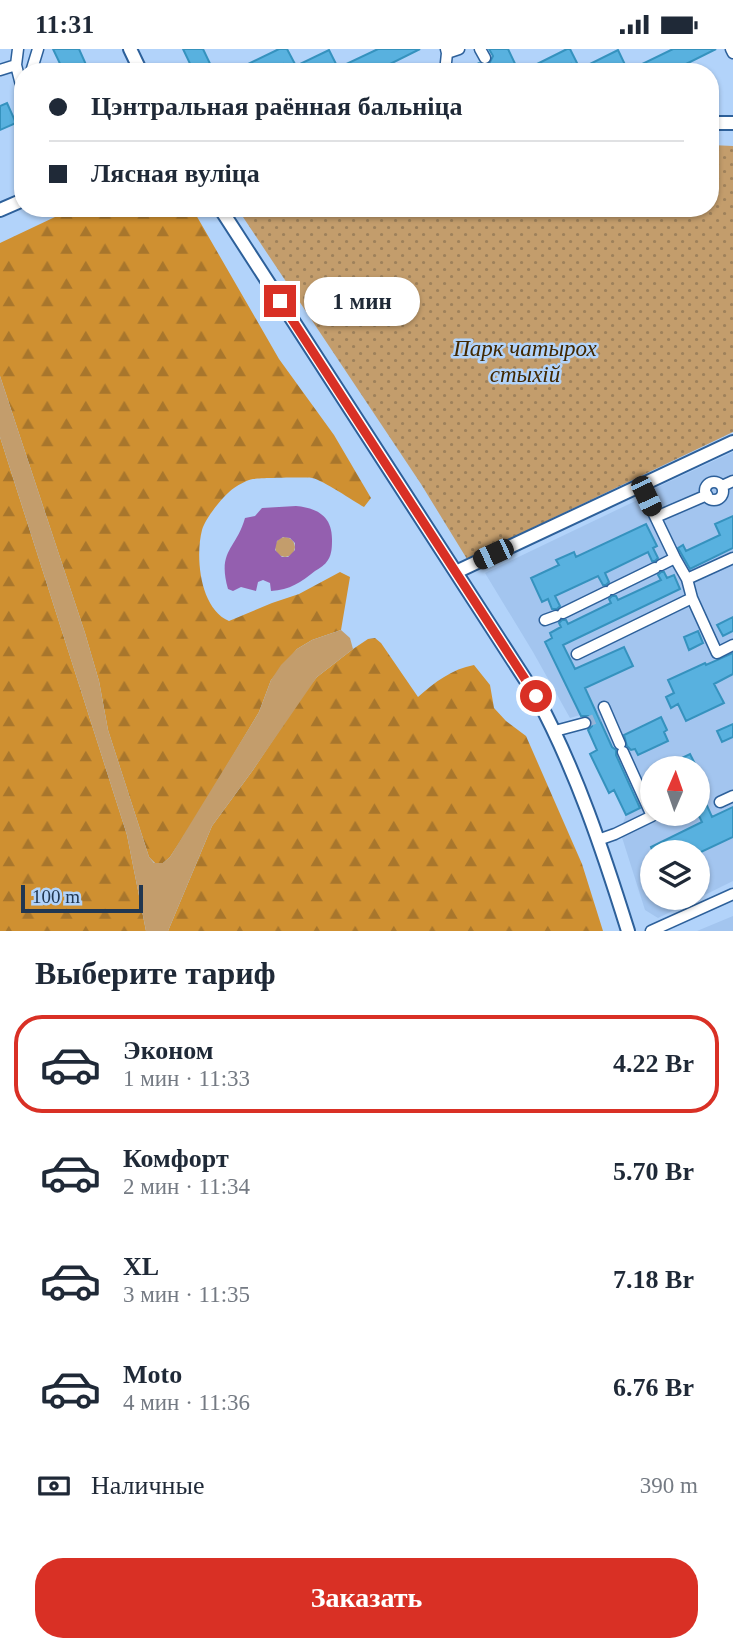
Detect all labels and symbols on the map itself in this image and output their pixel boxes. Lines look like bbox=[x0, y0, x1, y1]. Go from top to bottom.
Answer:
callout: 1 мин bbox=[304, 277, 420, 325]
route end bbox=[264, 285, 296, 317]
park label: Парк чатырох стыхій bbox=[452, 336, 598, 387]
car bbox=[628, 473, 665, 519]
car bbox=[470, 536, 517, 572]
route start bbox=[520, 680, 552, 712]
north arrow bbox=[640, 756, 710, 826]
scale bar bbox=[21, 882, 144, 914]

